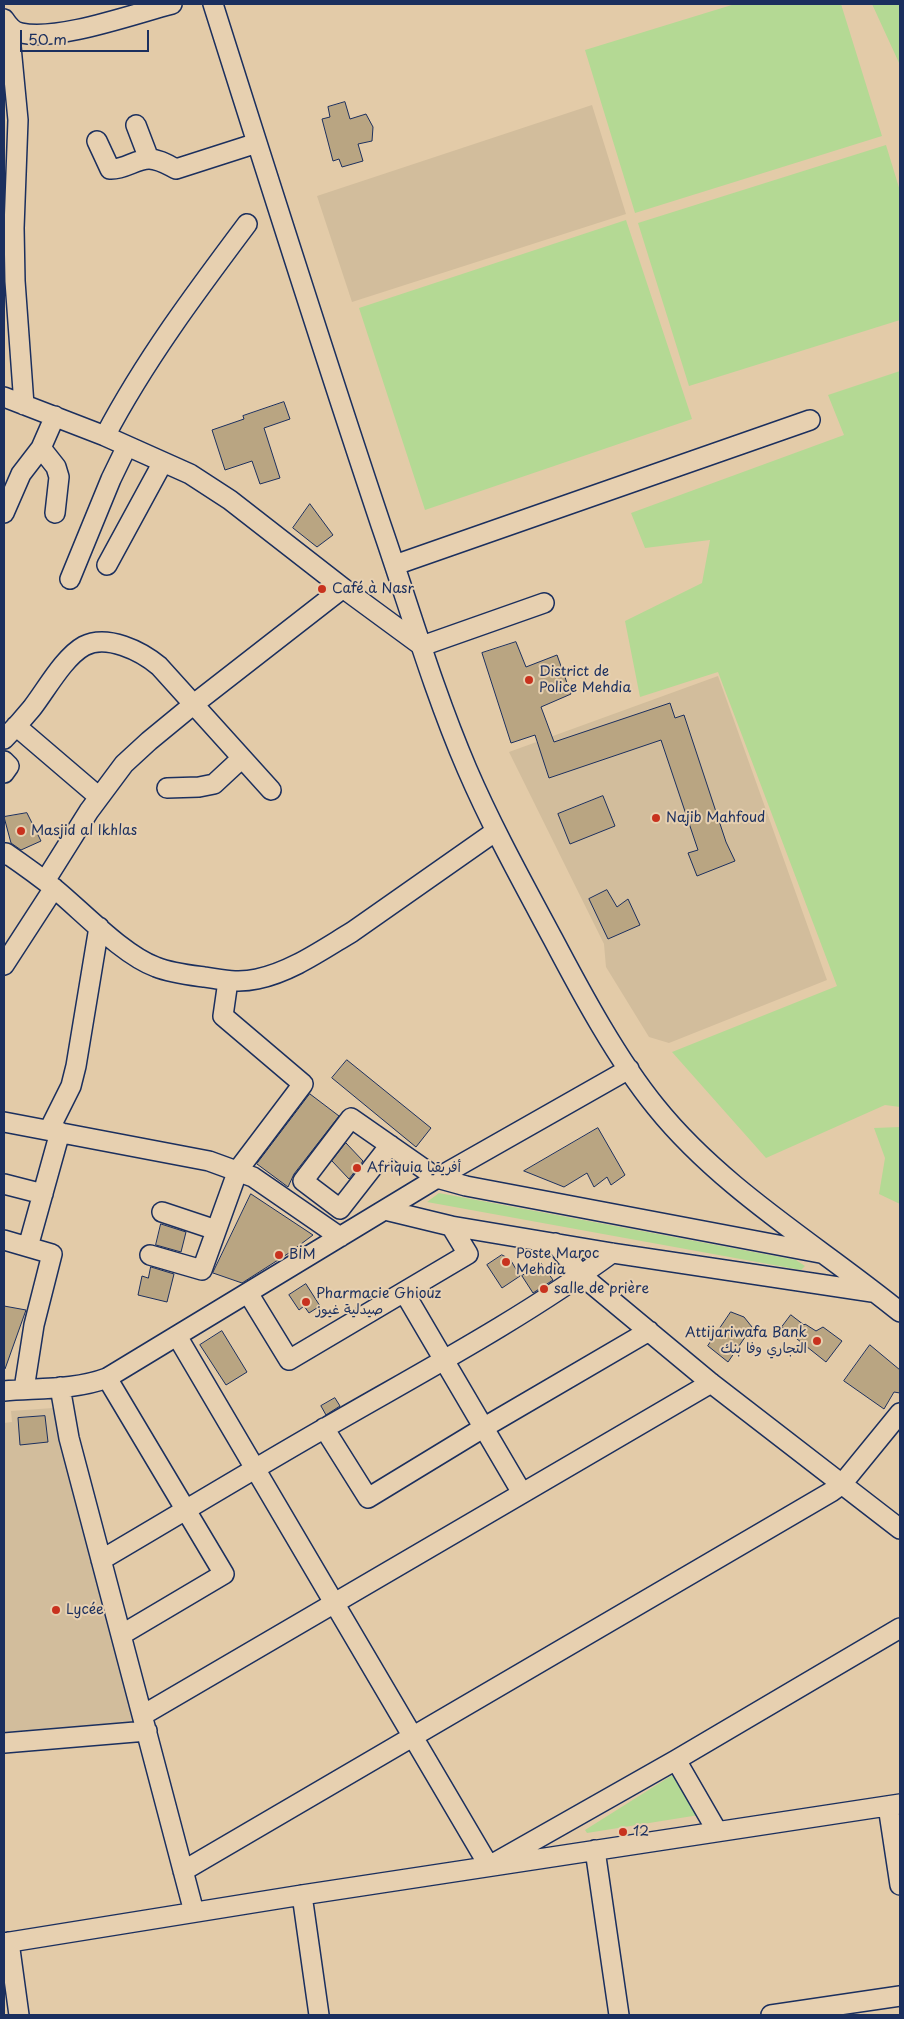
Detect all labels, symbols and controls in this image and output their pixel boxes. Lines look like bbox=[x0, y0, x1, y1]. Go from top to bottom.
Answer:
scale bar bbox=[22, 20, 151, 52]
text: 50 m bbox=[28, 27, 67, 50]
place label: Café à Nasr bbox=[332, 581, 414, 597]
marker: Café à Nasr bbox=[316, 583, 328, 595]
place label: District de Police Mehdia bbox=[539, 664, 631, 696]
marker: District de Police Mehdia bbox=[523, 674, 535, 686]
place label: Najib Mahfoud bbox=[666, 810, 765, 826]
marker: Najib Mahfoud bbox=[650, 812, 662, 824]
place label: Masjid al Ikhlas bbox=[31, 823, 137, 839]
marker: Masjid al Ikhlas bbox=[15, 825, 27, 837]
place label: Afriquia أفريقيا bbox=[367, 1160, 461, 1176]
marker: Afriquia أفريقيا bbox=[351, 1162, 363, 1174]
place label: Poste Maroc Mehdia bbox=[516, 1246, 599, 1278]
place label: BİM bbox=[289, 1247, 316, 1263]
marker: BİM bbox=[273, 1249, 285, 1261]
marker: Poste Maroc Mehdia bbox=[500, 1256, 512, 1268]
place label: salle de prière bbox=[554, 1281, 649, 1297]
marker: salle de prière bbox=[538, 1283, 550, 1295]
place label: Pharmacie Ghiouz صيدلية غيوز bbox=[316, 1286, 441, 1318]
marker: Pharmacie Ghiouz صيدلية غيوز bbox=[300, 1296, 312, 1308]
place label: Attijariwafa Bank التجاري وفا بنك bbox=[685, 1325, 807, 1358]
marker: Attijariwafa Bank التجاري وفا بنك bbox=[811, 1335, 823, 1347]
place label: Lycée bbox=[66, 1602, 104, 1618]
marker: Lycée bbox=[50, 1604, 62, 1616]
place label: 12 bbox=[633, 1824, 649, 1840]
marker: 12 bbox=[617, 1826, 629, 1838]

